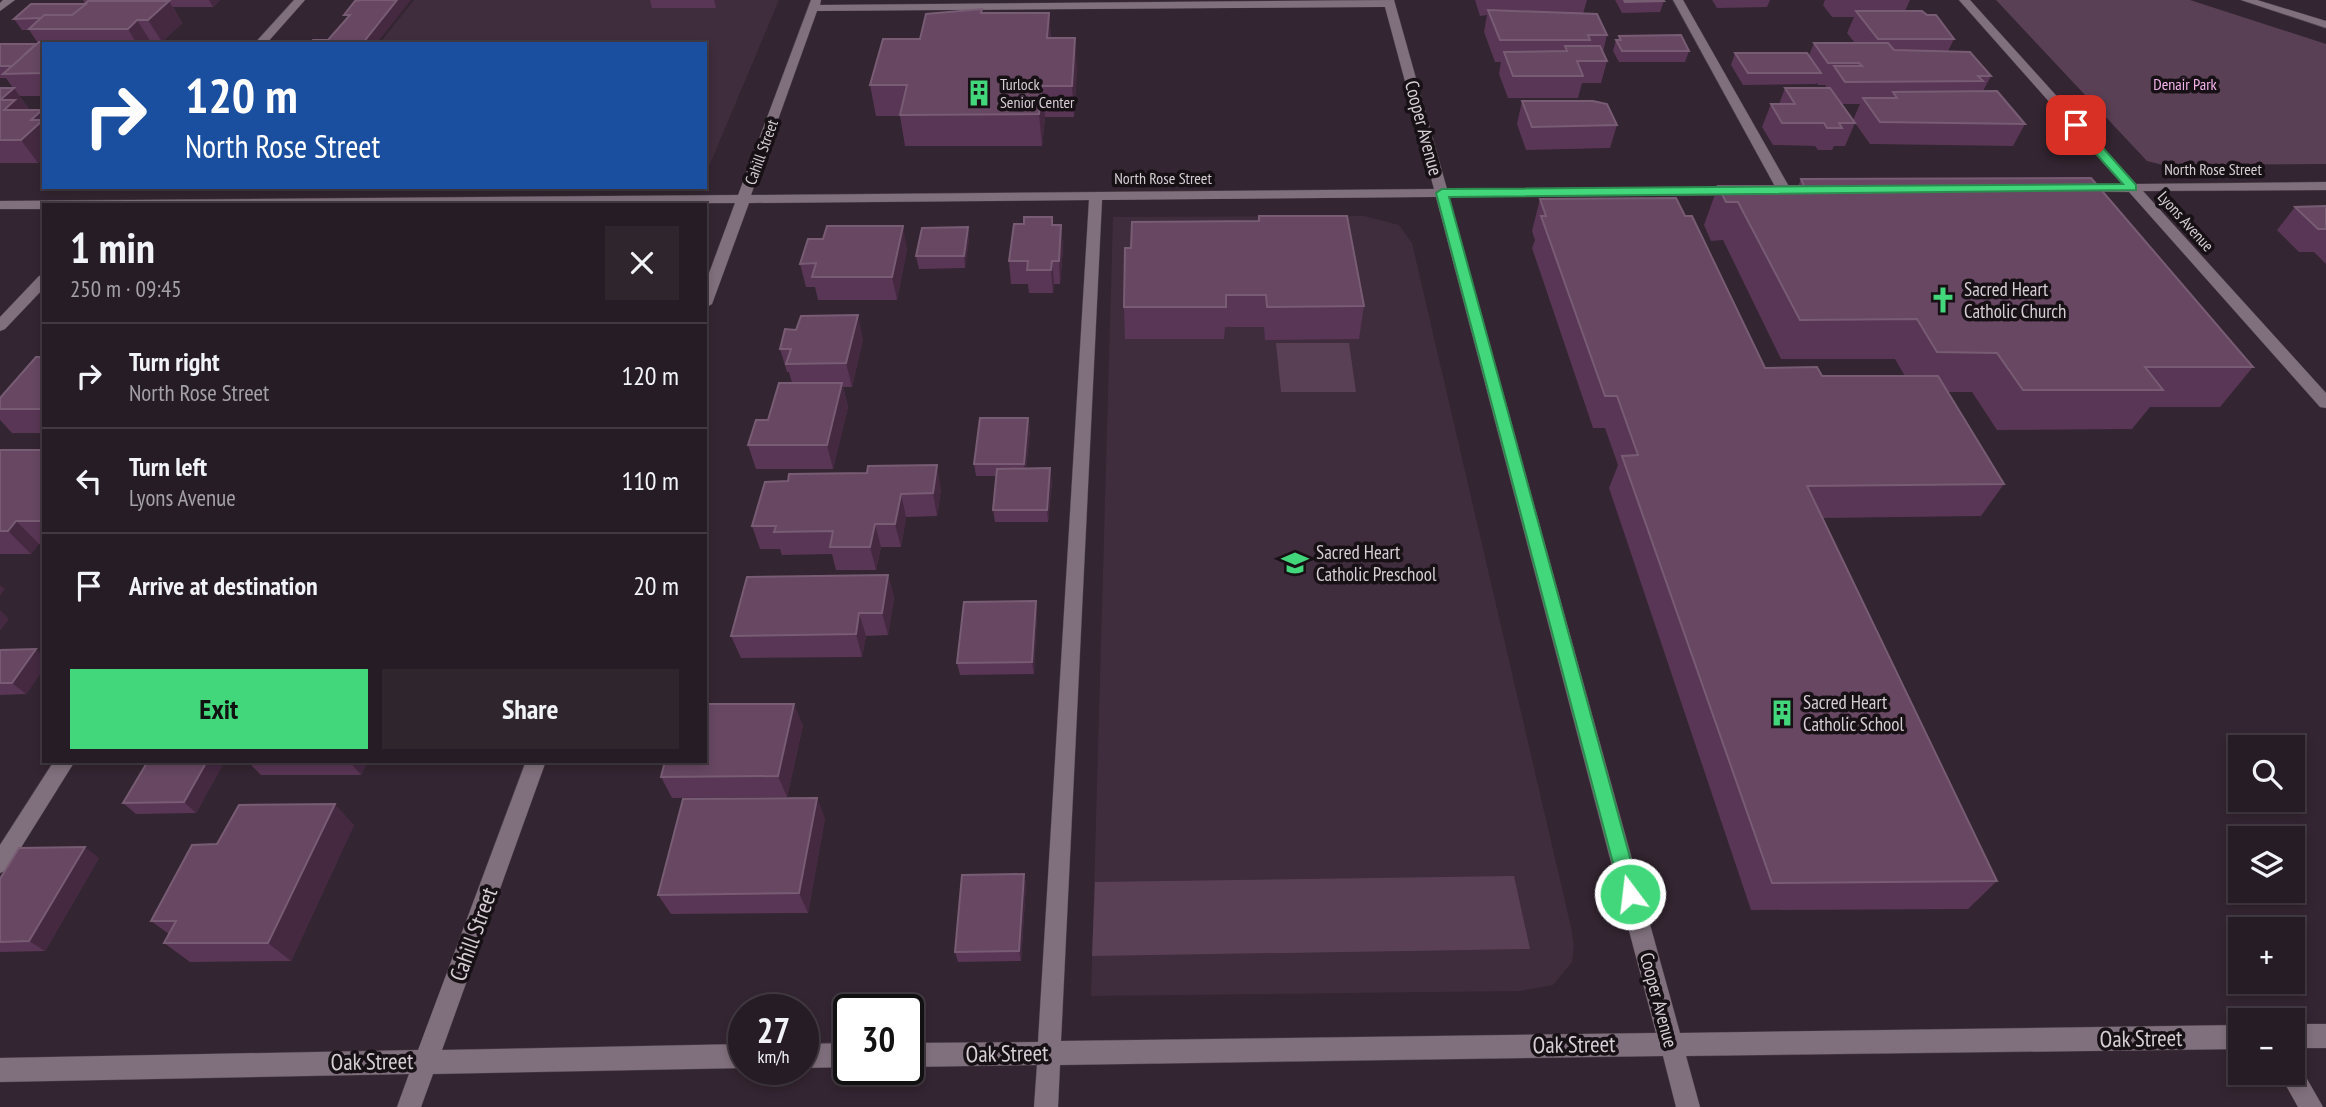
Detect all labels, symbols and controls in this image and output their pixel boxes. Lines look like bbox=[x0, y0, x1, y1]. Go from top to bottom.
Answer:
text: 120 m bbox=[185, 63, 298, 127]
icon: right bbox=[70, 70, 161, 161]
place label: Turlock Senior Center bbox=[1000, 74, 1075, 112]
park label: Denair Park bbox=[2153, 74, 2218, 94]
building icon: Turlock Senior Center bbox=[964, 78, 994, 108]
street label: Cooper Avenue bbox=[1400, 78, 1448, 178]
pin bbox=[2046, 95, 2106, 155]
icon: arrive bbox=[2057, 106, 2095, 144]
street label: Cahill Street bbox=[740, 116, 782, 187]
text: North Rose Street bbox=[185, 125, 380, 167]
street label: North Rose Street bbox=[2164, 159, 2262, 179]
street label: North Rose Street bbox=[1114, 168, 1212, 188]
street label: Lyons Avenue bbox=[2154, 187, 2218, 255]
text: 1 min bbox=[70, 220, 155, 275]
button: close bbox=[605, 226, 679, 300]
text: 250 m · 09:45 bbox=[70, 274, 182, 303]
place label: Sacred Heart Catholic Church bbox=[1964, 277, 2066, 323]
church icon: Sacred Heart Catholic Church bbox=[1928, 285, 1958, 315]
text: Turn right bbox=[129, 345, 220, 378]
icon: right bbox=[70, 357, 108, 395]
text: 120 m bbox=[621, 359, 679, 392]
text: North Rose Street bbox=[129, 378, 269, 407]
text: Turn left bbox=[129, 450, 207, 483]
icon: left bbox=[70, 462, 108, 500]
text: 110 m bbox=[621, 464, 679, 497]
text: Lyons Avenue bbox=[129, 483, 236, 512]
place label: Sacred Heart Catholic Preschool bbox=[1316, 540, 1437, 586]
school or university icon: Sacred Heart Catholic Preschool bbox=[1280, 548, 1310, 578]
icon: arrive bbox=[70, 567, 108, 605]
text: Arrive at destination bbox=[129, 569, 318, 602]
text: 20 m bbox=[633, 569, 679, 602]
button: Exit bbox=[70, 669, 368, 749]
button: Share bbox=[382, 669, 679, 749]
place label: Sacred Heart Catholic School bbox=[1803, 690, 1905, 736]
building icon: Sacred Heart Catholic School bbox=[1767, 698, 1797, 728]
map controls bbox=[2228, 735, 2305, 1085]
button: search bbox=[2228, 735, 2305, 812]
button: layers bbox=[2228, 826, 2305, 903]
position arrow bbox=[1593, 857, 1667, 931]
street label: Cahill Street bbox=[443, 882, 504, 985]
button: + bbox=[2228, 917, 2305, 994]
street label: Cooper Avenue bbox=[1635, 950, 1683, 1050]
speed limit sign: 30 bbox=[833, 994, 924, 1085]
text: 27 bbox=[757, 1007, 790, 1053]
button: − bbox=[2228, 1008, 2305, 1085]
street label: Oak Street bbox=[2099, 1023, 2183, 1053]
street label: Oak Street bbox=[1532, 1029, 1616, 1059]
street label: Oak Street bbox=[965, 1038, 1049, 1068]
text: km/h bbox=[758, 1045, 789, 1068]
street label: Oak Street bbox=[330, 1046, 414, 1076]

